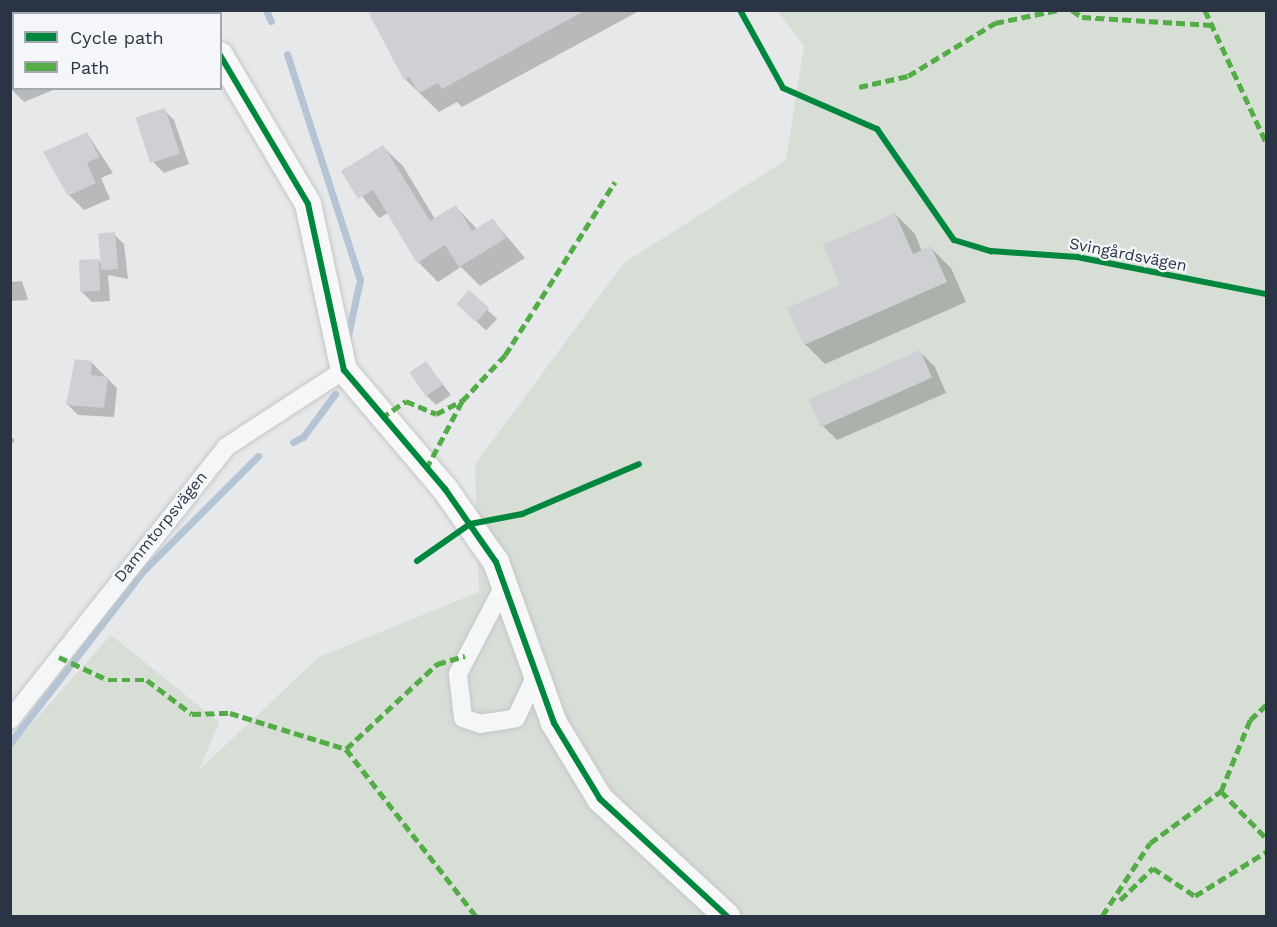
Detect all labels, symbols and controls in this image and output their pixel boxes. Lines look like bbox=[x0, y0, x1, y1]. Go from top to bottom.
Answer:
legend bbox=[12, 12, 222, 90]
text: Cycle path bbox=[70, 27, 164, 48]
text: Path bbox=[70, 57, 110, 78]
street label: Svingårdsvägen bbox=[1067, 234, 1189, 276]
street label: Dammtorpsvägen bbox=[110, 468, 212, 586]

